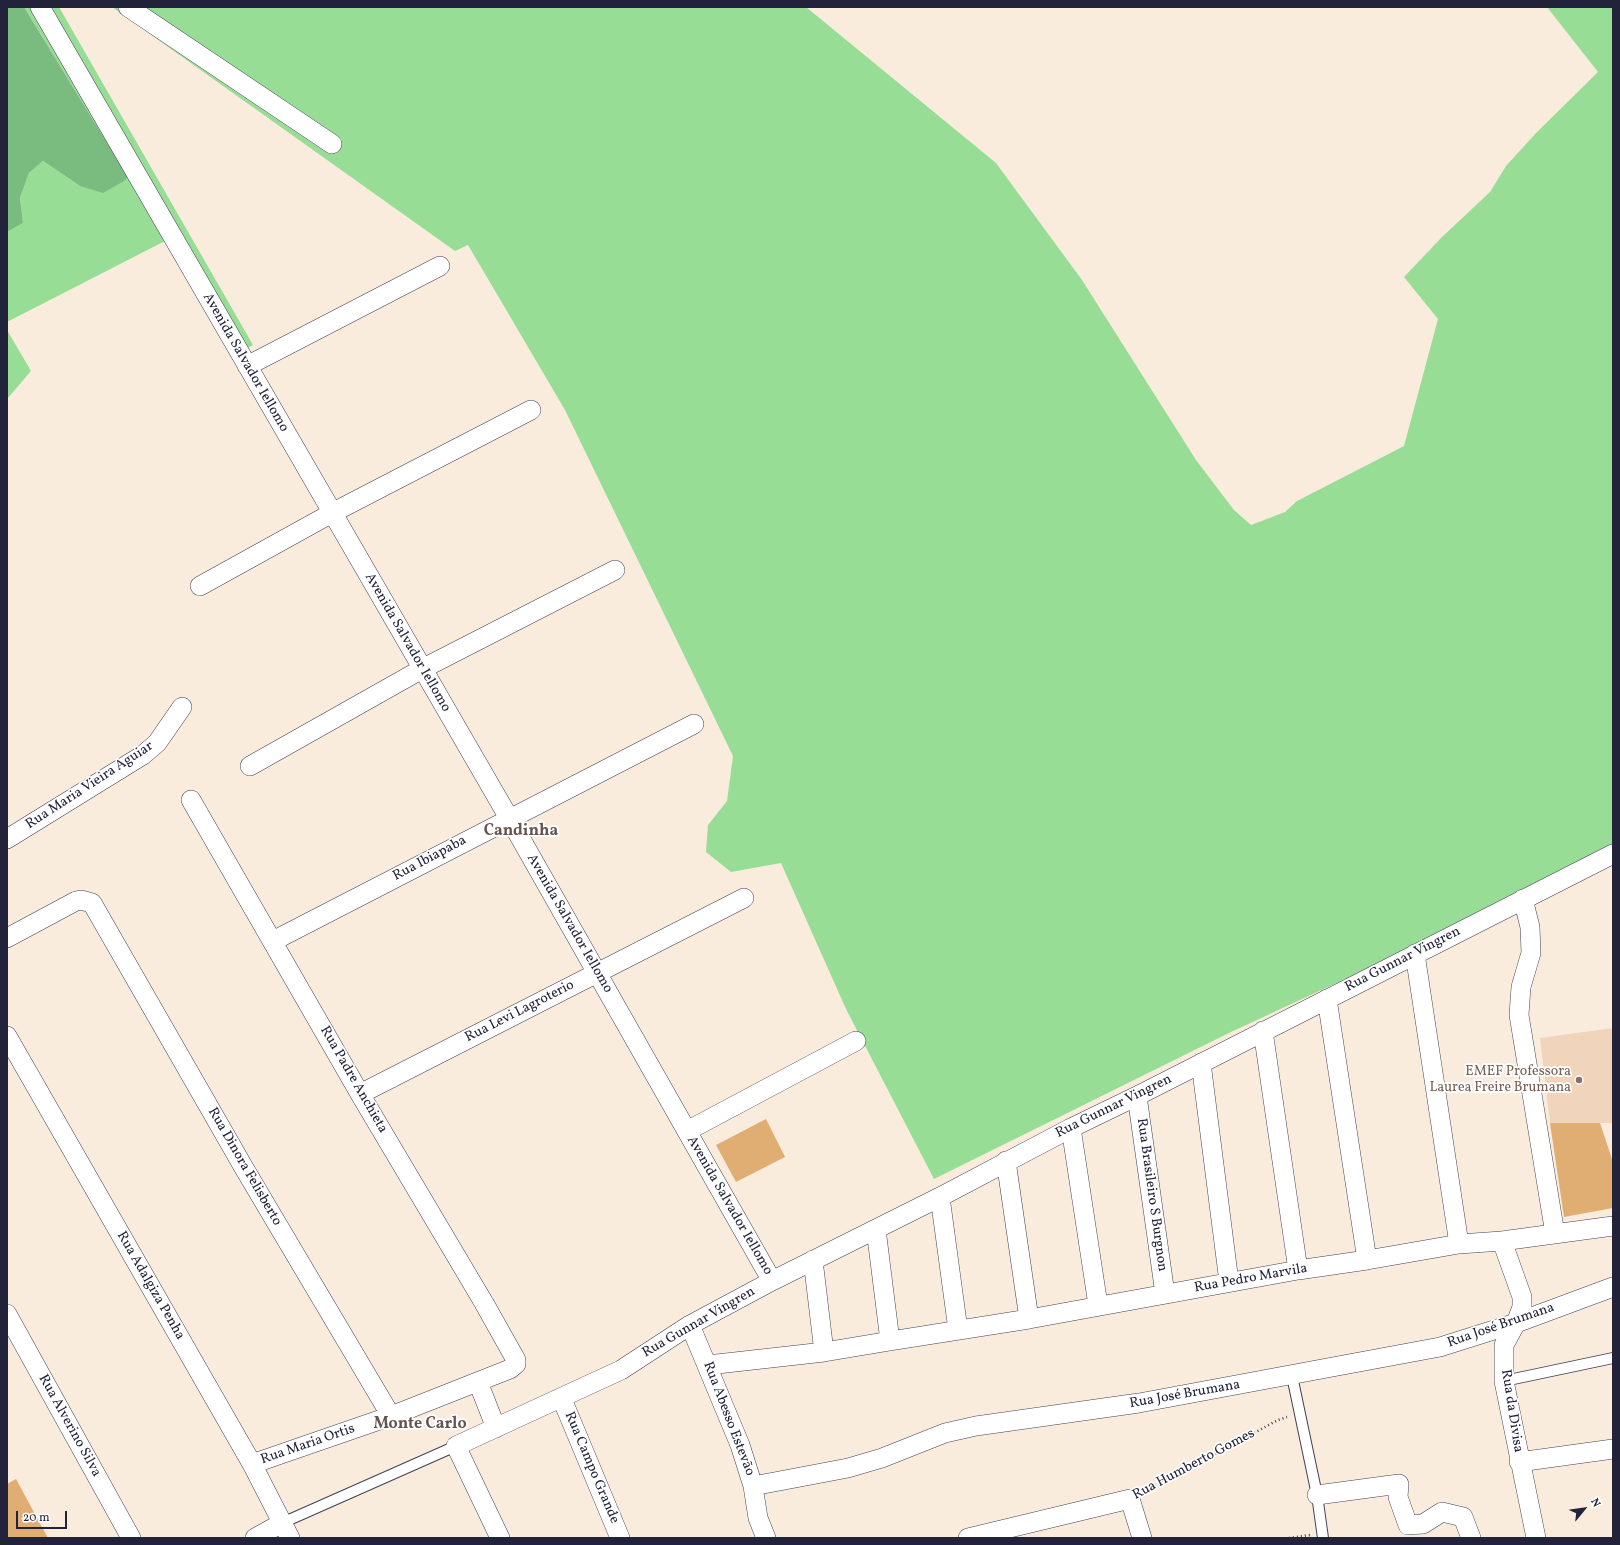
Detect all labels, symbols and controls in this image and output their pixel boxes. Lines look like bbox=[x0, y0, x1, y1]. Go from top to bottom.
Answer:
street label: Avenida Salvador Iellomo bbox=[198, 291, 292, 435]
street label: Avenida Salvador Iellomo bbox=[360, 571, 454, 715]
street label: Rua Maria Vieira Aguiar bbox=[23, 738, 157, 834]
district label: Candinha bbox=[484, 822, 558, 842]
street label: Rua Ibiapaba bbox=[390, 833, 470, 885]
street label: Avenida Salvador Iellomo bbox=[522, 852, 616, 996]
street label: Rua Gunnar Vingren bbox=[1343, 924, 1463, 996]
street label: Rua Levi Lagroterio bbox=[463, 977, 577, 1047]
street label: Rua Padre Anchieta bbox=[316, 1024, 390, 1136]
place label: EMEF Professora Laurea Freire Brumana bbox=[1429, 1064, 1571, 1096]
street label: Rua Gunnar Vingren bbox=[1053, 1072, 1175, 1142]
marker: EMEF Professora Laurea Freire Brumana bbox=[1574, 1075, 1584, 1085]
street label: Rua Dinora Felisberto bbox=[203, 1105, 285, 1229]
street label: Rua Brasileiro S Burgnon bbox=[1132, 1117, 1170, 1273]
street label: Avenida Salvador Iellomo bbox=[682, 1134, 776, 1278]
street label: Rua Adalgiza Penha bbox=[112, 1229, 188, 1343]
street label: Rua Pedro Marvila bbox=[1193, 1261, 1309, 1297]
street label: Rua Gunnar Vingren bbox=[640, 1284, 758, 1362]
street label: Rua José Brumana bbox=[1445, 1300, 1557, 1352]
street label: Rua Abesso Estevão bbox=[698, 1359, 758, 1479]
street label: Rua da Divisa bbox=[1496, 1368, 1526, 1454]
street label: Rua Alverino Silva bbox=[34, 1372, 104, 1480]
street label: Rua José Brumana bbox=[1128, 1377, 1242, 1413]
street label: Rua Campo Grande bbox=[560, 1409, 622, 1527]
district label: Monte Carlo bbox=[373, 1415, 467, 1435]
street label: Rua Maria Ortis bbox=[259, 1421, 357, 1469]
street label: Rua Humberto Gomes bbox=[1130, 1426, 1258, 1504]
north arrow bbox=[1564, 1489, 1604, 1529]
text: N bbox=[1586, 1496, 1603, 1510]
scale bar bbox=[18, 1503, 69, 1529]
text: 20 m bbox=[23, 1510, 50, 1526]

